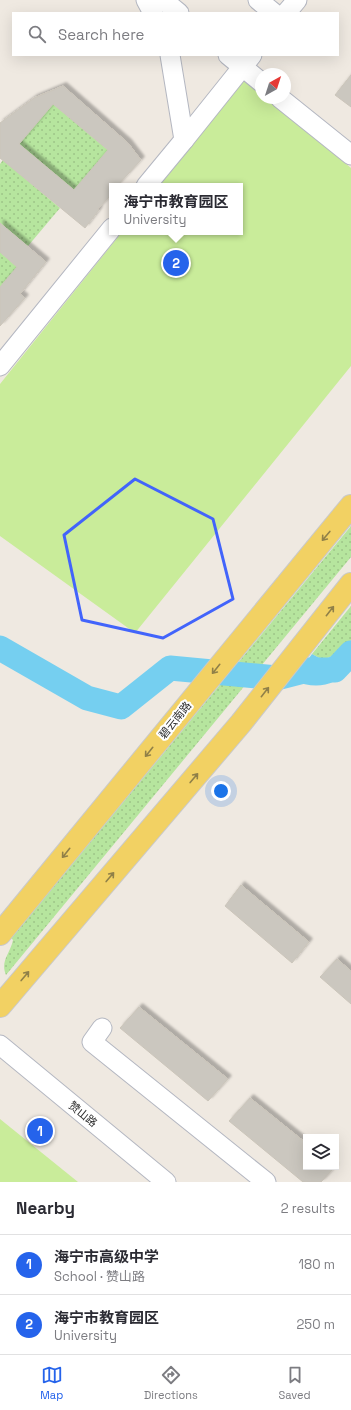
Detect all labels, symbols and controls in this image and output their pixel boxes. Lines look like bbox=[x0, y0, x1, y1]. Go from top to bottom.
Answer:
search box bbox=[12, 12, 339, 56]
icon: search bbox=[26, 23, 48, 45]
text: Search here bbox=[58, 25, 144, 44]
north arrow bbox=[255, 68, 291, 104]
popup bbox=[109, 183, 243, 235]
text: 海宁市教育园区 bbox=[123, 192, 229, 211]
text: University bbox=[123, 211, 186, 228]
pin: 2 bbox=[163, 248, 189, 278]
one-way arrow bbox=[322, 530, 331, 541]
one-way arrow bbox=[326, 605, 335, 616]
one-way arrow bbox=[212, 664, 221, 675]
one-way arrow bbox=[261, 687, 270, 698]
street label: 碧云南路 bbox=[156, 698, 194, 742]
one-way arrow bbox=[144, 747, 153, 758]
one-way arrow bbox=[189, 773, 198, 784]
your location bbox=[211, 781, 231, 801]
one-way arrow bbox=[62, 847, 71, 858]
one-way arrow bbox=[105, 872, 114, 883]
one-way arrow bbox=[21, 971, 30, 982]
street label: 赞山路 bbox=[66, 1098, 100, 1130]
pin: 1 bbox=[27, 1116, 53, 1146]
map controls bbox=[303, 1134, 339, 1170]
button: layers bbox=[303, 1134, 339, 1170]
text: Nearby bbox=[16, 1197, 75, 1219]
text: 2 results bbox=[281, 1200, 335, 1217]
text: 海宁市高级中学 bbox=[54, 1247, 159, 1266]
text: 1 bbox=[26, 1256, 32, 1273]
text: 180 m bbox=[299, 1256, 335, 1273]
text: School · 赞山路 bbox=[54, 1268, 145, 1285]
text: 海宁市教育园区 bbox=[54, 1308, 159, 1327]
text: 2 bbox=[25, 1316, 33, 1333]
text: 250 m bbox=[297, 1316, 335, 1333]
text: University bbox=[54, 1327, 117, 1344]
tab: Map bbox=[40, 1364, 63, 1402]
tab: Directions bbox=[144, 1364, 198, 1402]
tab: Saved bbox=[279, 1364, 311, 1402]

